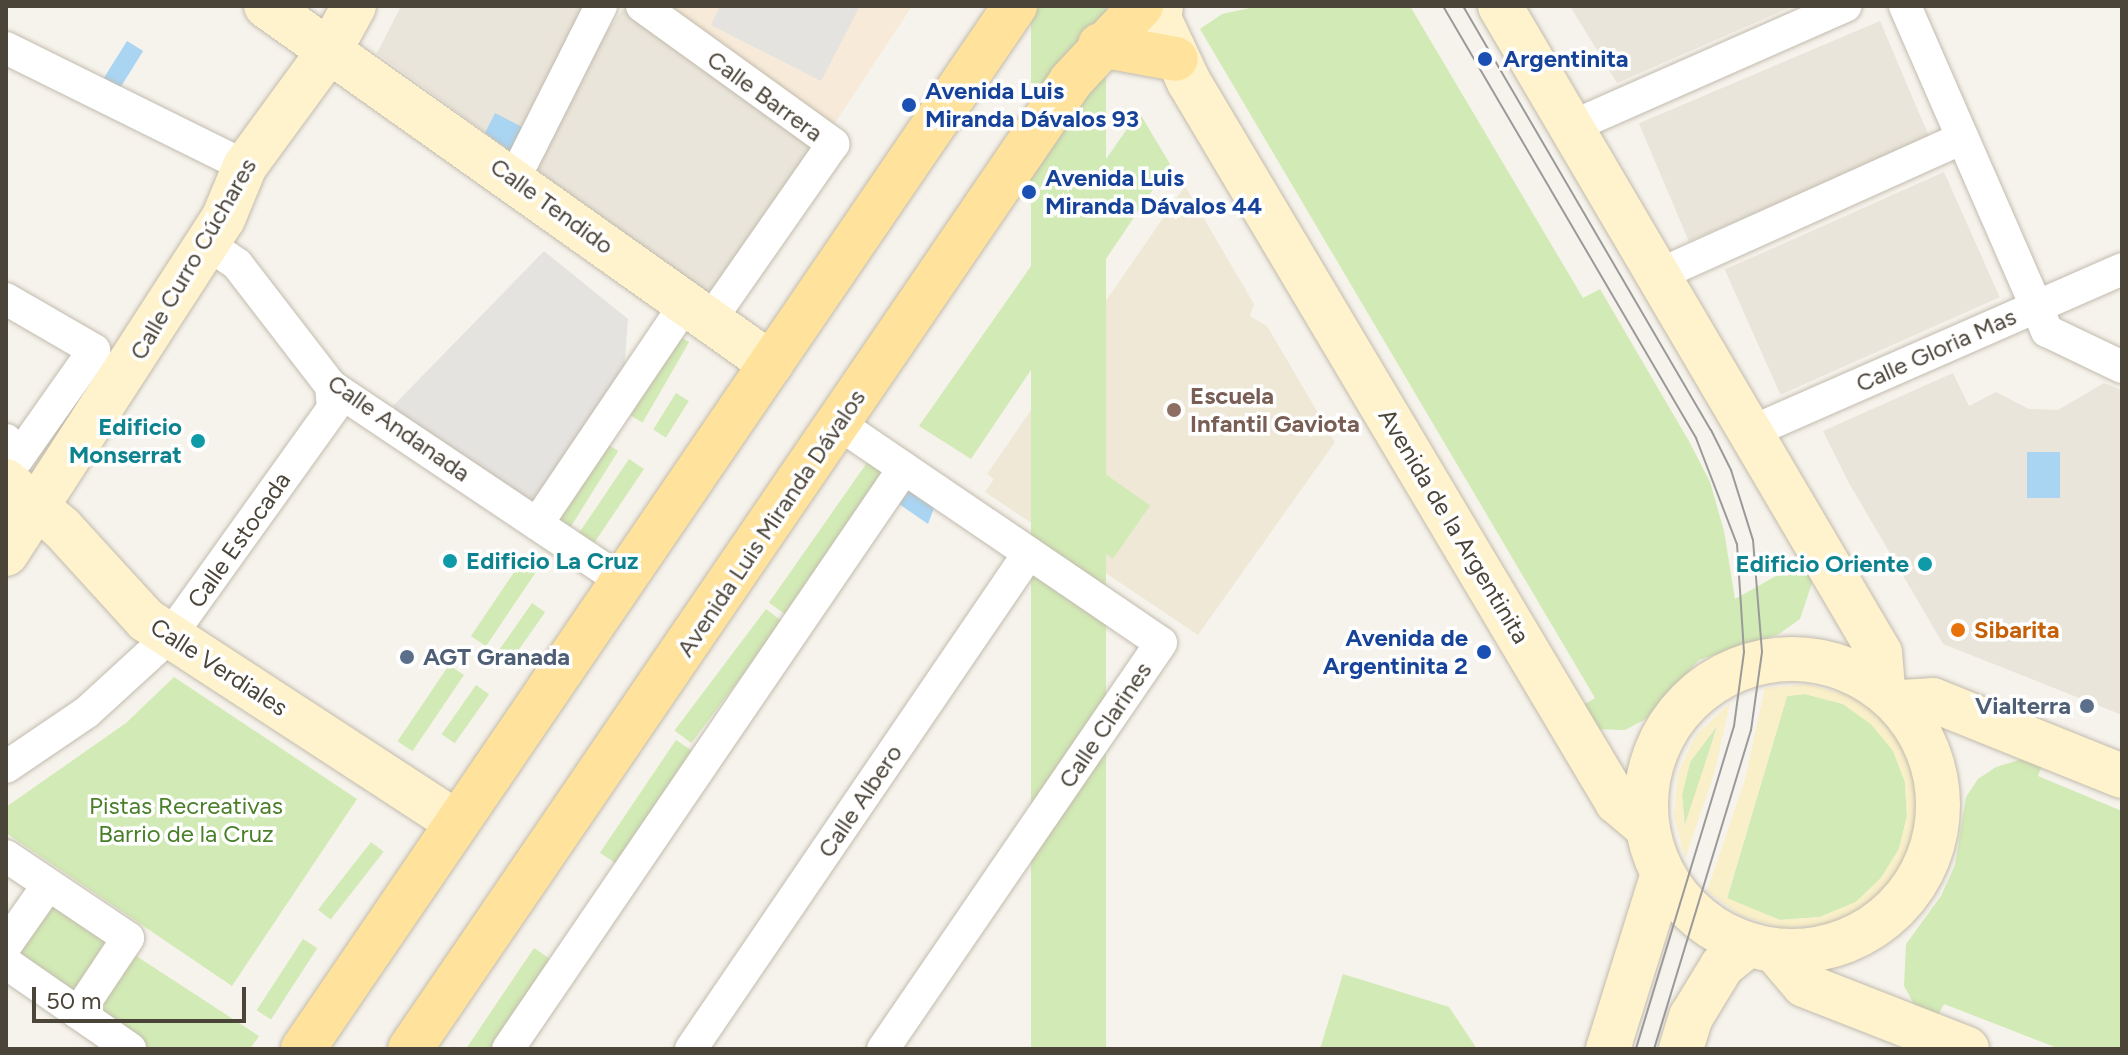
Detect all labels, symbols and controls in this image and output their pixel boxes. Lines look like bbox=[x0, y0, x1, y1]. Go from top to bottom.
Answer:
street label: Calle Barrera bbox=[702, 44, 828, 148]
place label: Argentinita bbox=[1503, 45, 1629, 73]
marker: Argentinita bbox=[1474, 48, 1496, 70]
place label: Avenida Luis Miranda Dávalos 93 bbox=[925, 77, 1139, 133]
marker: Avenida Luis Miranda Dávalos 93 bbox=[900, 96, 918, 114]
street label: Calle Tendido bbox=[485, 152, 619, 260]
street label: Calle Curro Cúchares bbox=[124, 153, 262, 365]
place label: Avenida Luis Miranda Dávalos 44 bbox=[1045, 164, 1262, 220]
marker: Avenida Luis Miranda Dávalos 44 bbox=[1020, 183, 1038, 201]
street label: Calle Gloria Mas bbox=[1852, 302, 2020, 398]
street label: Calle Andanada bbox=[322, 368, 476, 488]
place label: Escuela Infantil Gaviota bbox=[1190, 382, 1360, 438]
street label: Avenida Luis Miranda Dávalos bbox=[671, 384, 871, 662]
marker: Escuela Infantil Gaviota bbox=[1165, 401, 1183, 419]
street label: Avenida de la Argentinita bbox=[1372, 403, 1536, 649]
place label: Edificio Monserrat bbox=[69, 413, 182, 469]
marker: Edificio Monserrat bbox=[189, 432, 207, 450]
street label: Calle Estocada bbox=[182, 467, 296, 613]
place label: Edificio La Cruz bbox=[466, 547, 638, 575]
place label: Edificio Oriente bbox=[1736, 550, 1909, 578]
marker: Edificio La Cruz bbox=[441, 552, 459, 570]
marker: Edificio Oriente bbox=[1916, 555, 1934, 573]
street label: Calle Verdiales bbox=[145, 612, 293, 722]
place label: Sibarita bbox=[1974, 616, 2060, 644]
marker: Sibarita bbox=[1949, 621, 1967, 639]
place label: Avenida de Argentinita 2 bbox=[1323, 624, 1468, 680]
place label: AGT Granada bbox=[423, 643, 570, 671]
marker: Avenida de Argentinita 2 bbox=[1475, 643, 1493, 661]
marker: AGT Granada bbox=[398, 648, 416, 666]
street label: Calle Clarines bbox=[1052, 657, 1158, 793]
place label: Vialterra bbox=[1975, 692, 2071, 720]
marker: Vialterra bbox=[2078, 697, 2096, 715]
street label: Calle Albero bbox=[812, 739, 908, 863]
park label: Pistas Recreativas Barrio de la Cruz bbox=[89, 792, 283, 848]
scale bar bbox=[36, 971, 250, 1021]
text: 50 m bbox=[46, 986, 102, 1015]

